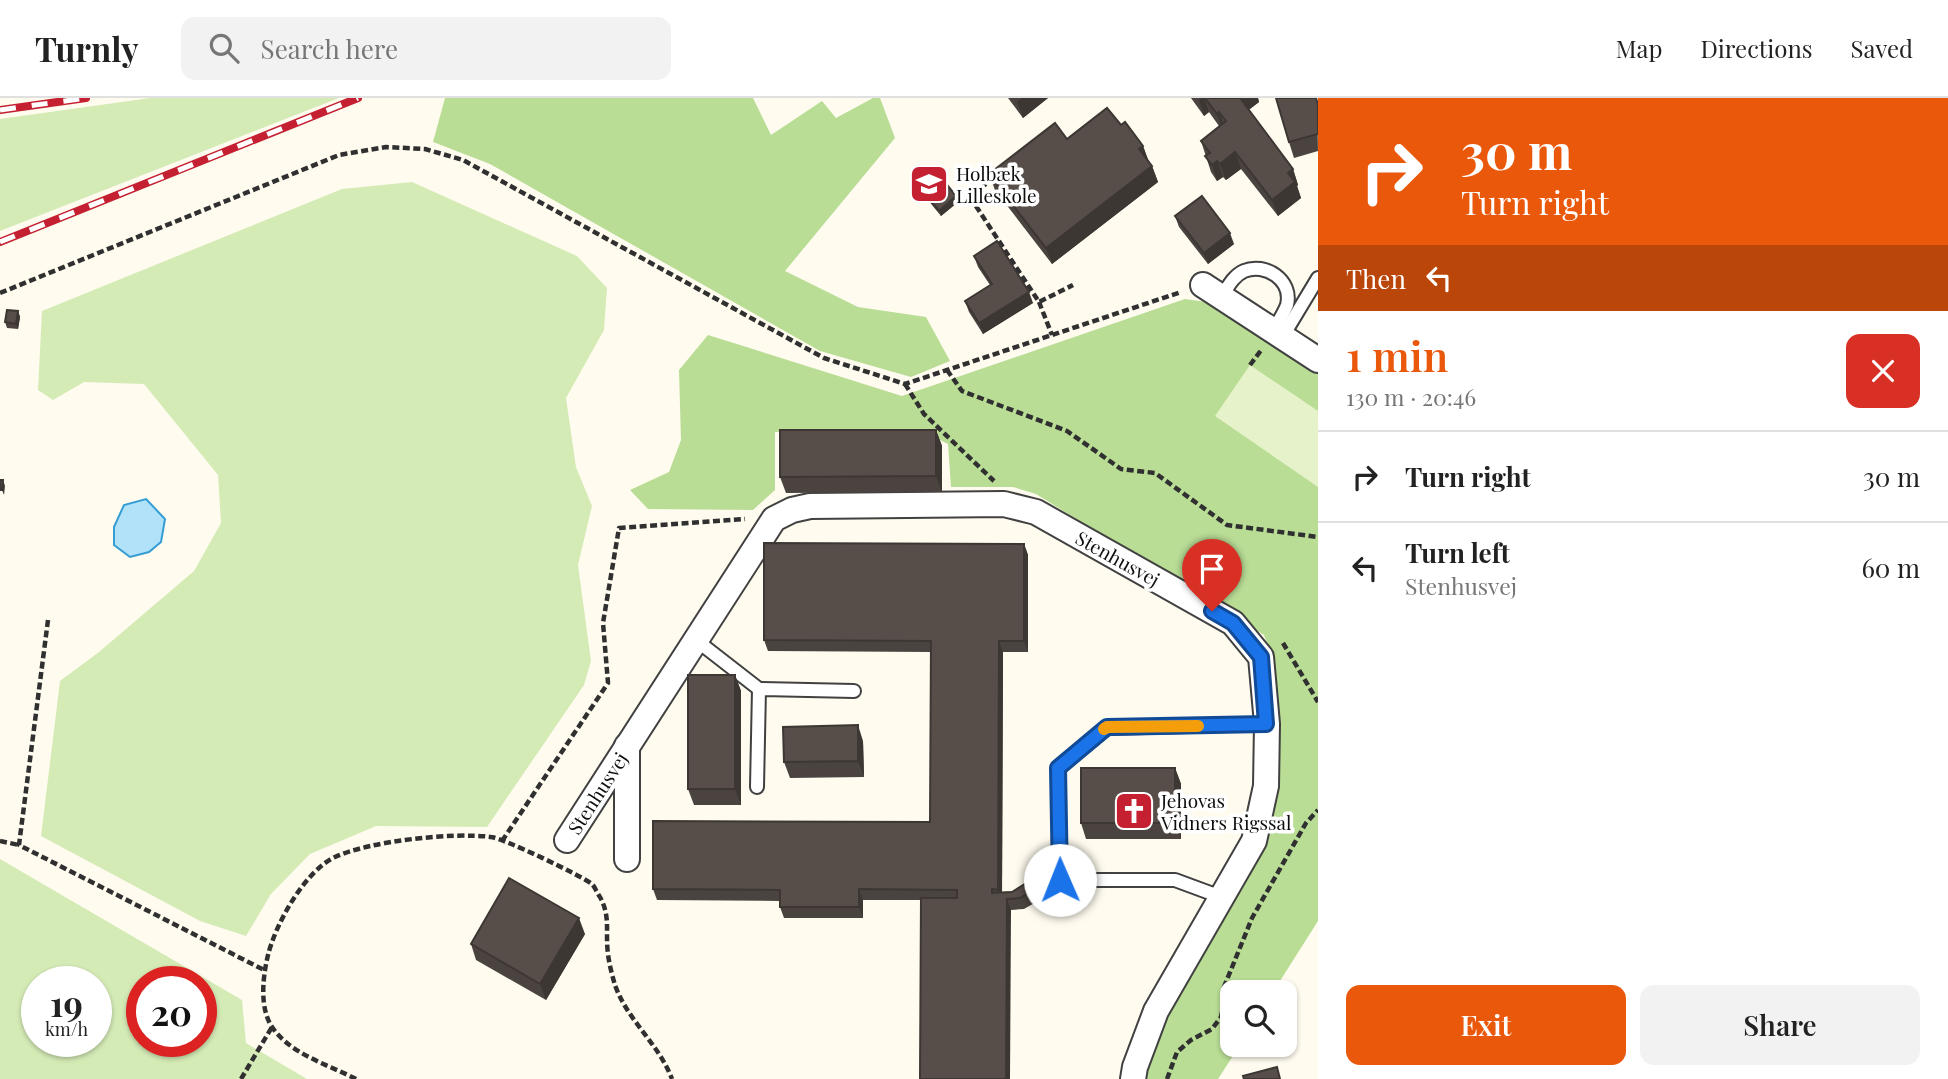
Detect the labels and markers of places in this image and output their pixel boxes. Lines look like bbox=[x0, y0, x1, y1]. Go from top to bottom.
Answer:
place label: Holbæk Lilleskole bbox=[956, 160, 1037, 208]
school or university icon: Holbæk Lilleskole bbox=[908, 163, 950, 205]
pin bbox=[1182, 539, 1242, 611]
place label: Jehovas Vidners Rigssal bbox=[1160, 787, 1292, 835]
church icon: Jehovas Vidners Rigssal bbox=[1113, 790, 1155, 832]

